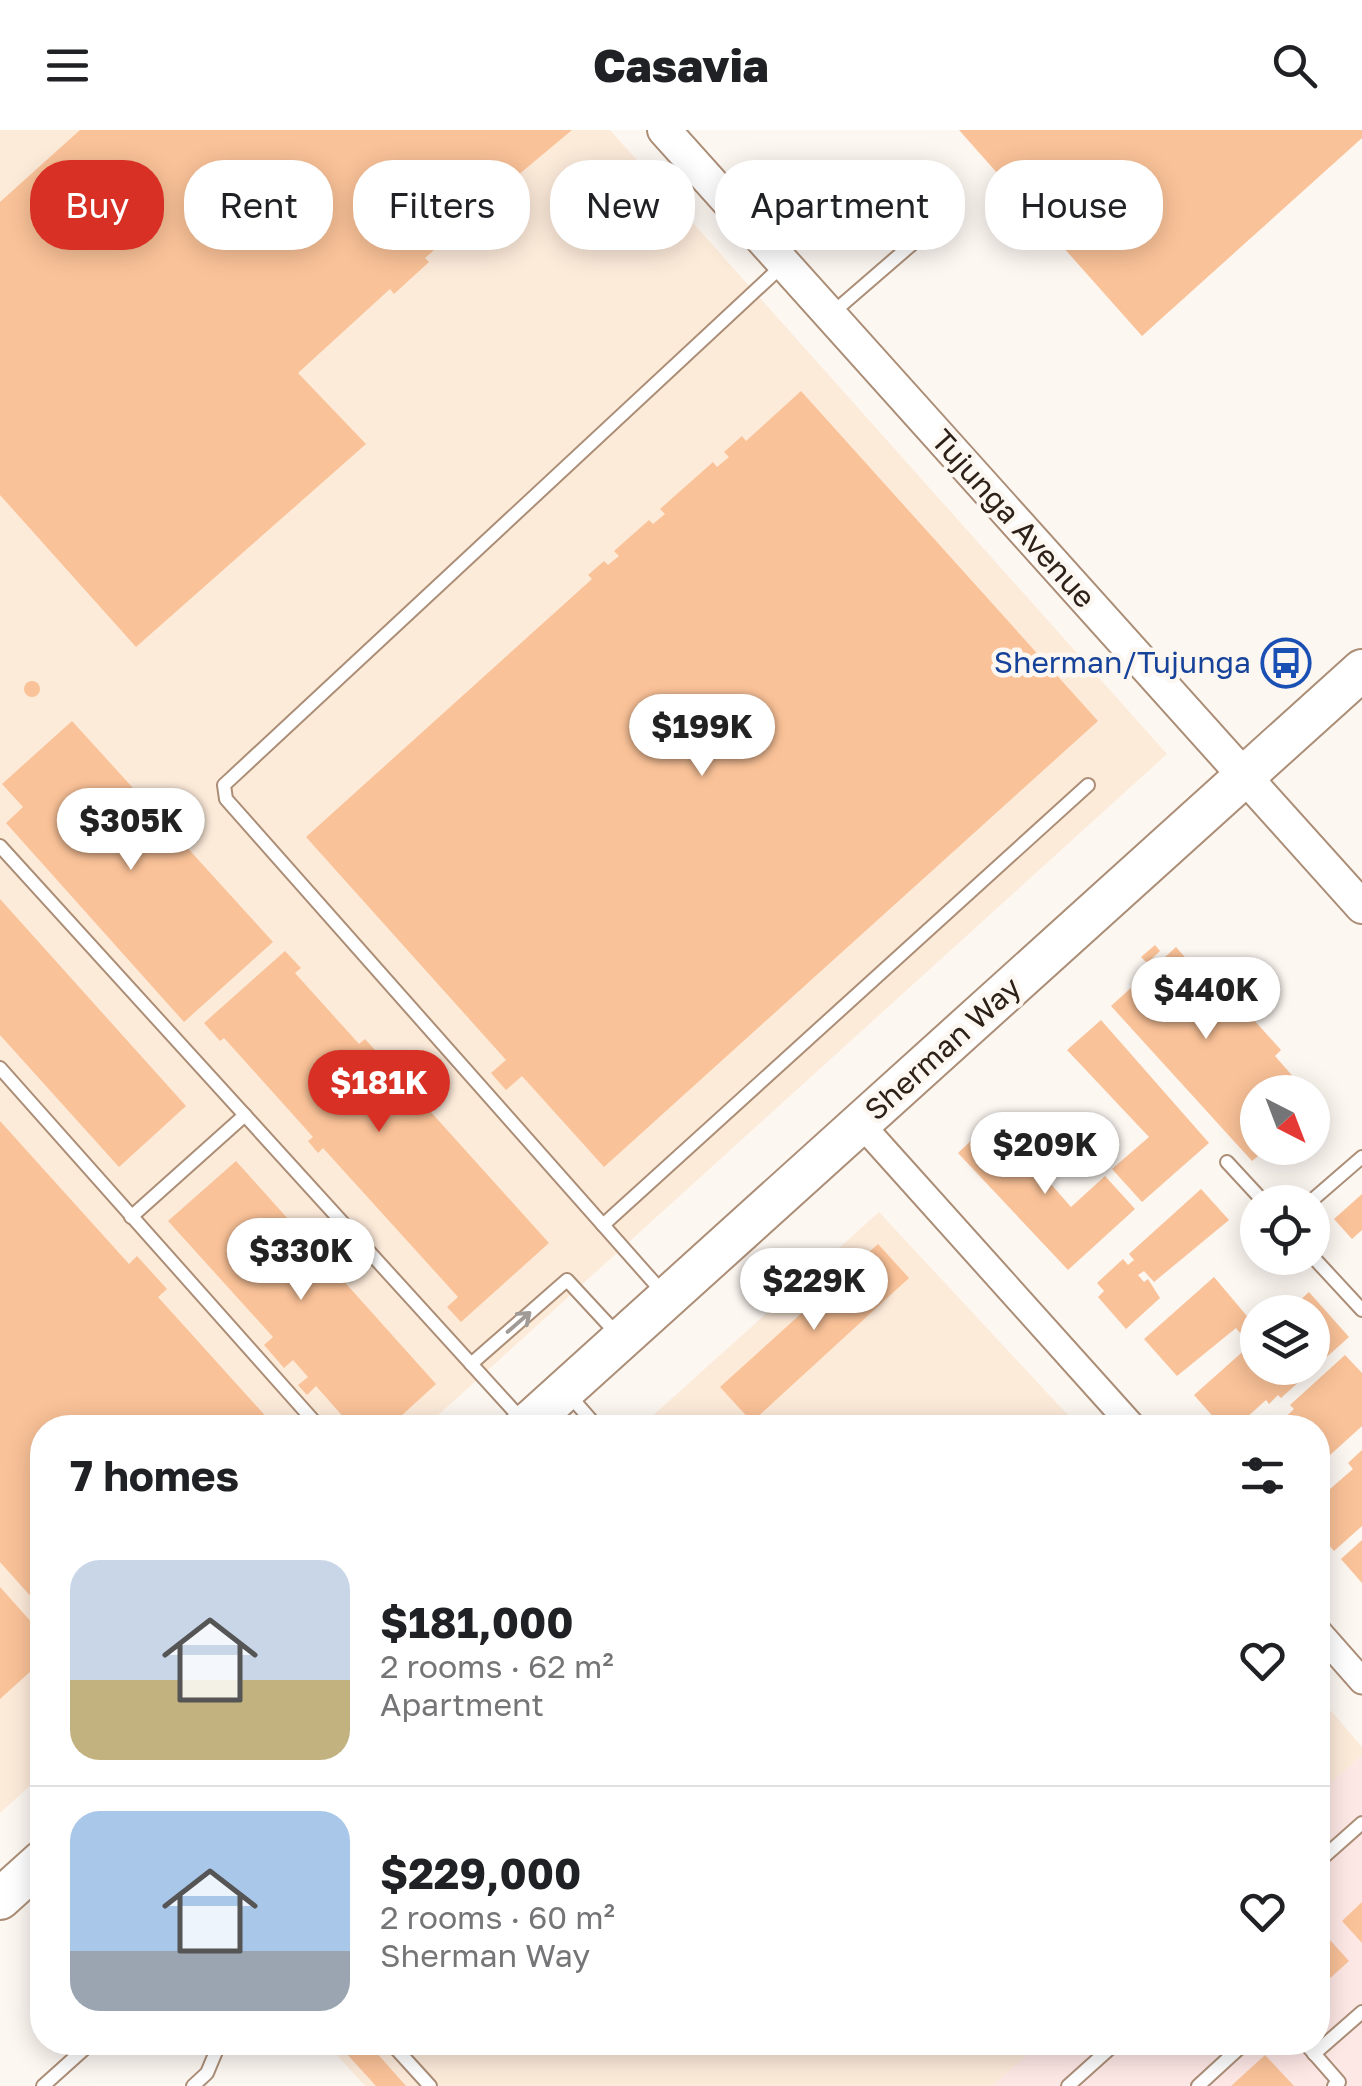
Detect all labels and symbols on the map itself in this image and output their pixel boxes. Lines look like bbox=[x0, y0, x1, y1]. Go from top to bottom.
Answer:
street label: Tujunga Avenue bbox=[924, 422, 1103, 615]
bus stop icon: Sherman/Tujunga bbox=[1260, 637, 1312, 689]
place label: Sherman/Tujunga bbox=[994, 644, 1251, 680]
pin: $199K bbox=[632, 694, 772, 779]
pin: $305K bbox=[61, 788, 201, 873]
pin: $440K bbox=[1136, 957, 1276, 1042]
street label: Sherman Way bbox=[857, 969, 1028, 1128]
pin: $181K bbox=[309, 1050, 449, 1135]
north arrow bbox=[1240, 1075, 1330, 1165]
pin: $209K bbox=[975, 1112, 1115, 1197]
pin: $330K bbox=[231, 1218, 371, 1303]
pin: $229K bbox=[744, 1248, 884, 1333]
one-way arrow bbox=[506, 1311, 531, 1334]

